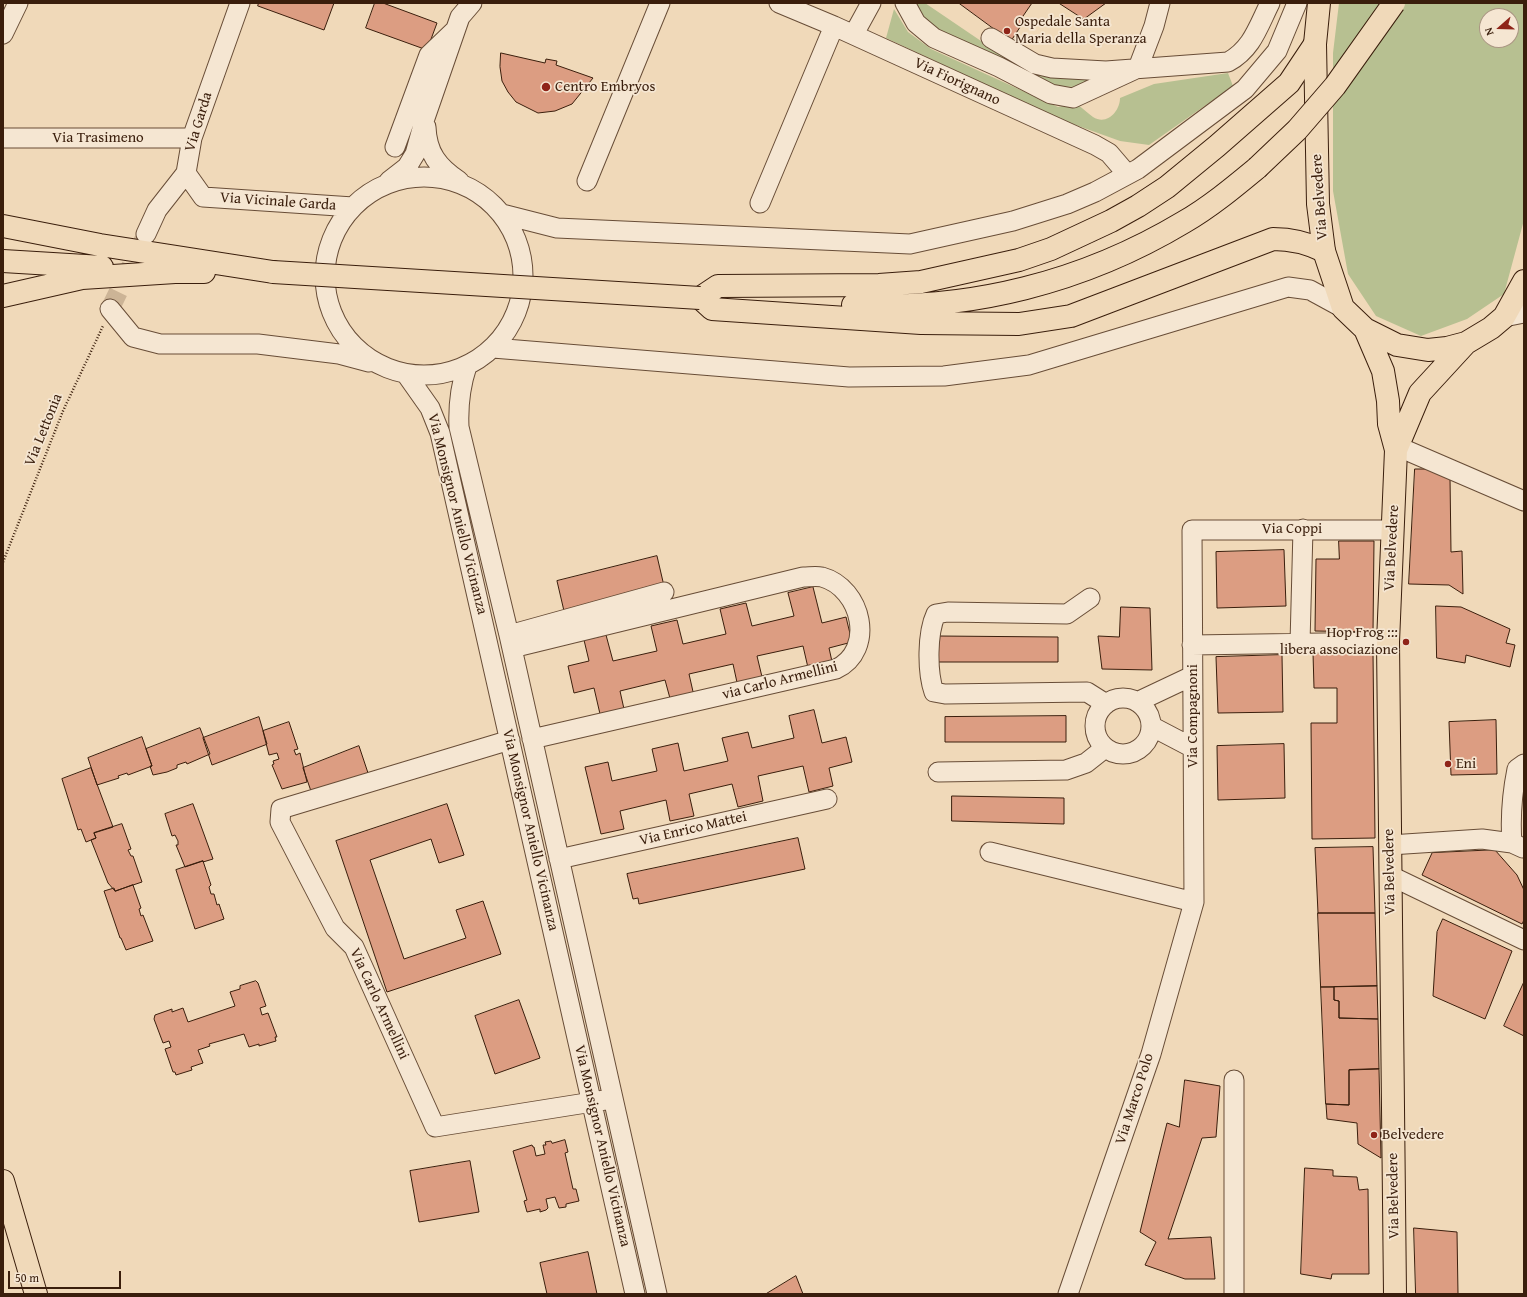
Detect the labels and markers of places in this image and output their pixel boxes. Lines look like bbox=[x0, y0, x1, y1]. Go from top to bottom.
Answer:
place label: Ospedale Santa Maria della Speranza bbox=[1015, 13, 1147, 48]
marker: Ospedale Santa Maria della Speranza bbox=[1002, 26, 1012, 36]
place label: Centro Embryos bbox=[555, 78, 655, 96]
marker: Centro Embryos bbox=[540, 81, 552, 93]
place label: Hop Frog ::: libera associazione bbox=[1280, 624, 1398, 659]
marker: Hop Frog ::: libera associazione bbox=[1401, 637, 1411, 647]
place label: Eni bbox=[1456, 755, 1476, 773]
marker: Eni bbox=[1443, 759, 1453, 769]
place label: Belvedere bbox=[1382, 1126, 1444, 1144]
marker: Belvedere bbox=[1369, 1130, 1379, 1140]

